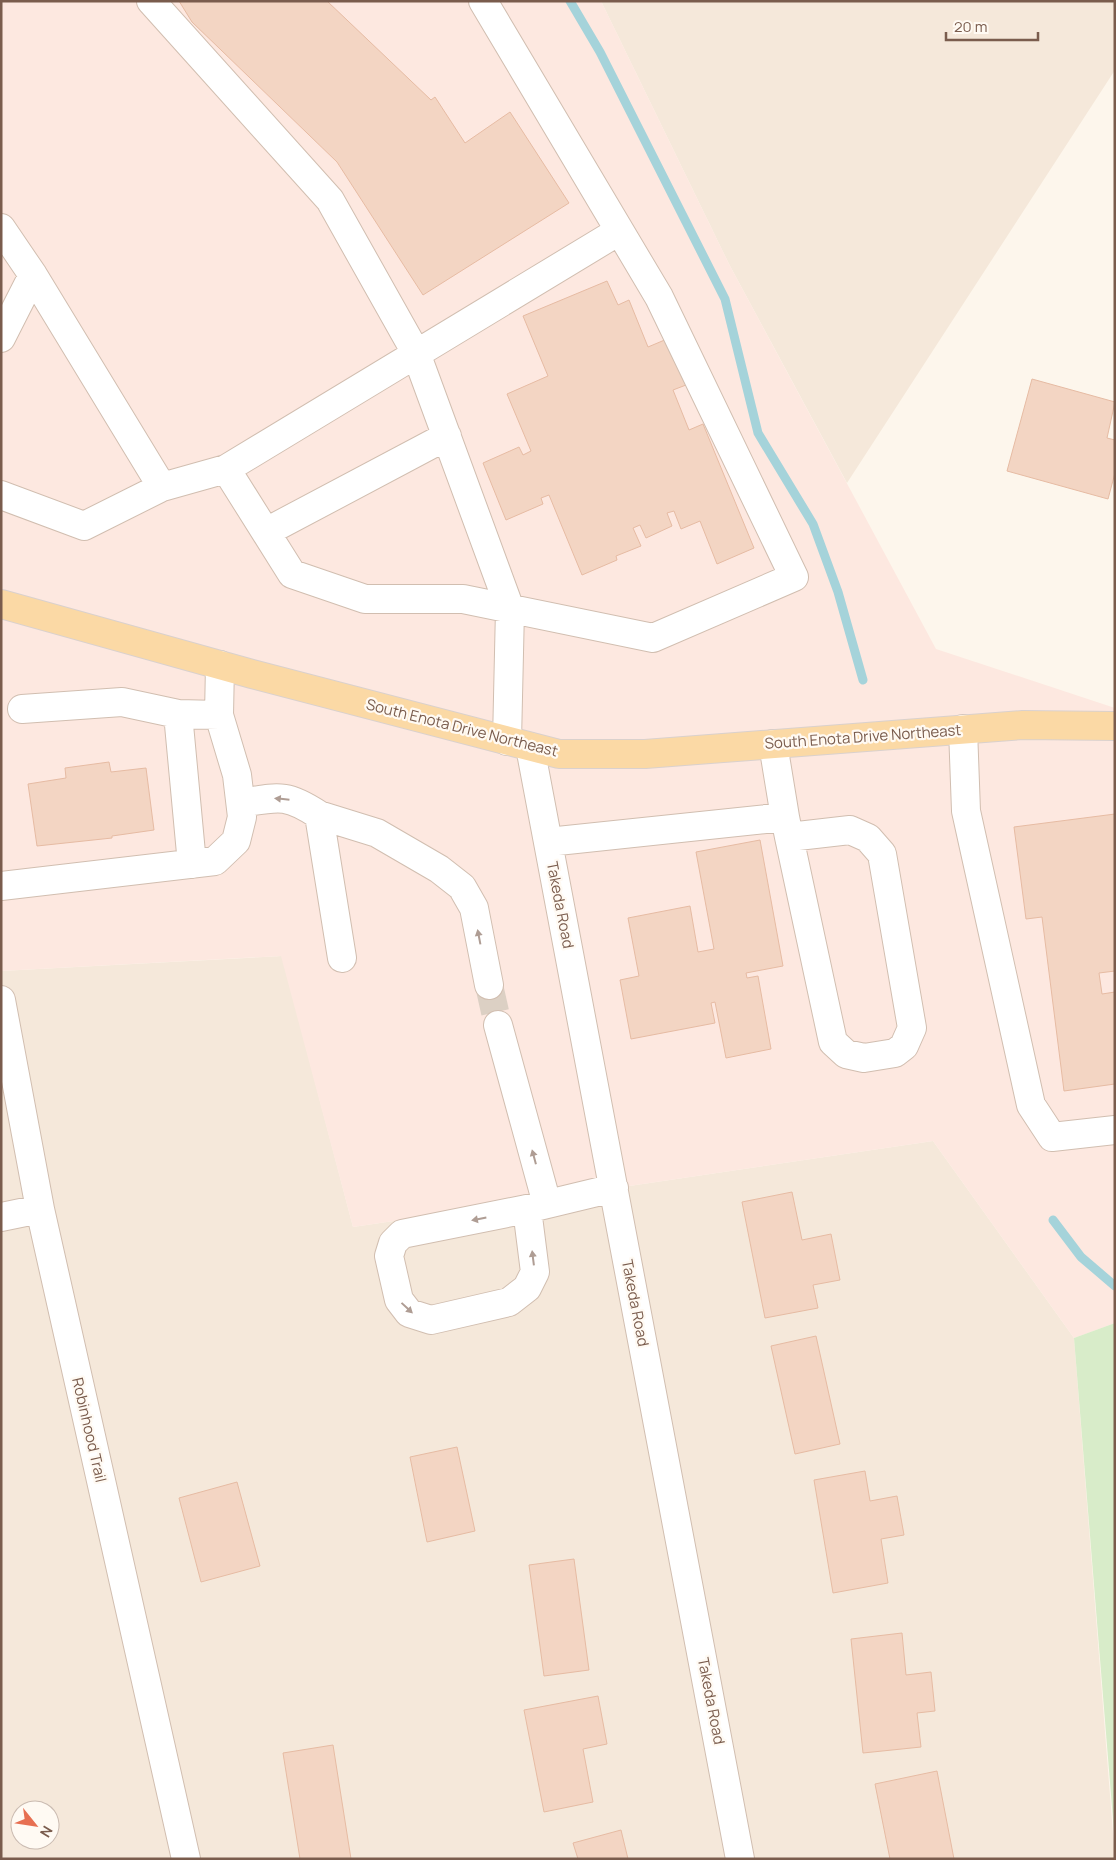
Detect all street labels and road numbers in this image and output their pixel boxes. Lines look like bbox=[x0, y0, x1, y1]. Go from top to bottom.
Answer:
street label: South Enota Drive Northeast bbox=[364, 694, 560, 762]
street label: South Enota Drive Northeast bbox=[764, 719, 962, 754]
street label: Takeda Road bbox=[542, 860, 579, 950]
street label: Takeda Road bbox=[617, 1258, 654, 1348]
street label: Robinhood Trail bbox=[67, 1375, 112, 1484]
street label: Takeda Road bbox=[693, 1656, 730, 1746]

